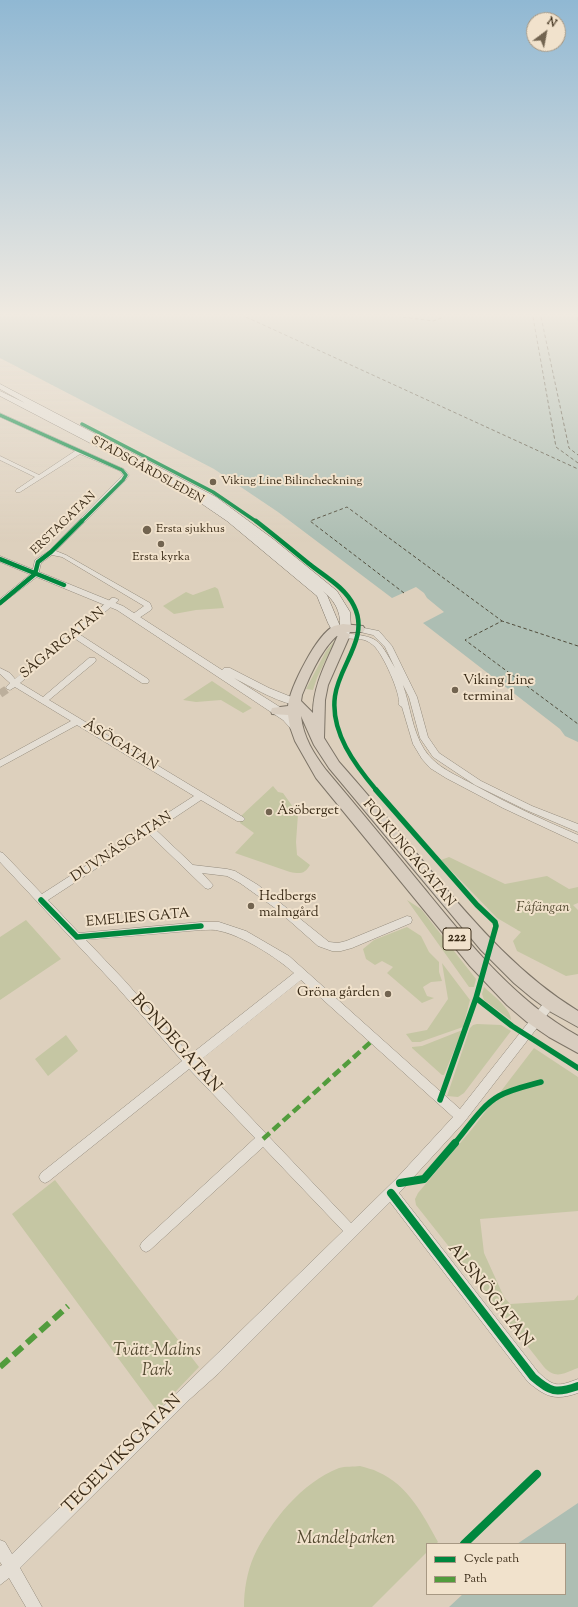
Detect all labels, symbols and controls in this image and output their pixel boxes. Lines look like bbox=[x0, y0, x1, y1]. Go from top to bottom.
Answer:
north arrow bbox=[526, 12, 566, 52]
text: N bbox=[544, 14, 560, 32]
street label: STADSGÅRDSLEDEN bbox=[88, 434, 206, 508]
place label: Viking Line Bilincheckning bbox=[221, 475, 362, 489]
marker: Viking Line Bilincheckning bbox=[208, 477, 218, 487]
street label: ERSTAGATAN bbox=[29, 489, 99, 559]
place label: Ersta sjukhus bbox=[156, 523, 225, 537]
marker: Ersta sjukhus bbox=[141, 524, 153, 536]
marker: Ersta kyrka bbox=[156, 539, 166, 549]
place label: Ersta kyrka bbox=[132, 551, 190, 565]
street label: SÅGARGATAN bbox=[17, 605, 109, 683]
place label: Viking Line terminal bbox=[463, 674, 534, 706]
marker: Viking Line terminal bbox=[450, 685, 460, 695]
street label: ÅSÖGATAN bbox=[80, 717, 160, 775]
street label: FOLKUNGAGATAN bbox=[358, 797, 458, 911]
place label: Åsöberget bbox=[277, 804, 339, 820]
marker: Åsöberget bbox=[264, 807, 274, 817]
street label: DUVNÄSGATAN bbox=[68, 809, 176, 887]
place label: Hedbergs malmgård bbox=[259, 890, 319, 922]
marker: Hedbergs malmgård bbox=[246, 901, 256, 911]
park label: Fåfängan bbox=[516, 901, 570, 917]
street label: EMELIES GATA bbox=[85, 906, 191, 932]
road number: 222 bbox=[443, 928, 471, 950]
place label: Gröna gården bbox=[297, 986, 380, 1002]
marker: Gröna gården bbox=[383, 989, 393, 999]
street label: BONDEGATAN bbox=[125, 990, 225, 1098]
street label: ALSNÖGATAN bbox=[442, 1240, 536, 1352]
park label: Tvätt-Malins Park bbox=[113, 1342, 201, 1382]
street label: TEGELVIKSGATAN bbox=[59, 1391, 187, 1519]
park label: Mandelparken bbox=[297, 1530, 395, 1550]
legend bbox=[426, 1543, 566, 1595]
text: Cycle path bbox=[464, 1550, 519, 1568]
text: Path bbox=[464, 1570, 487, 1588]

